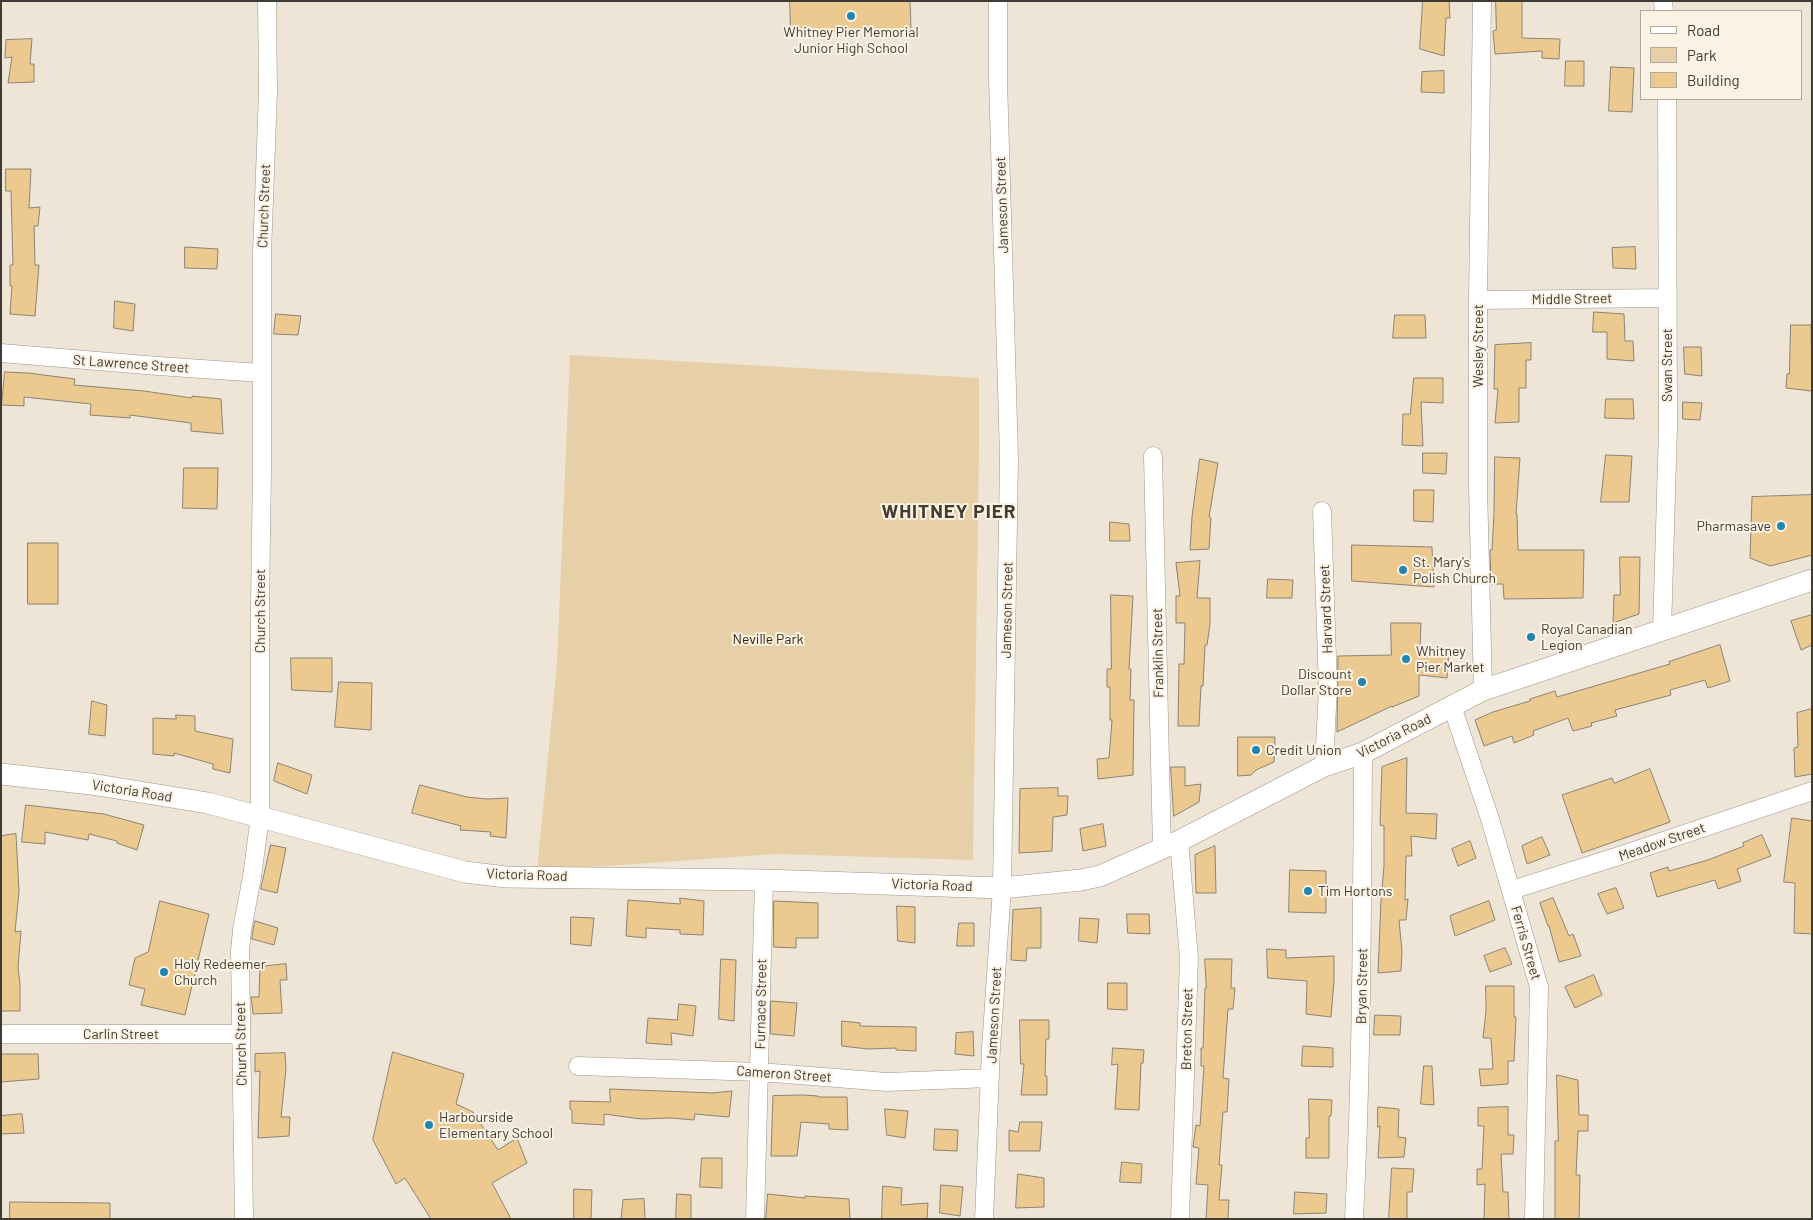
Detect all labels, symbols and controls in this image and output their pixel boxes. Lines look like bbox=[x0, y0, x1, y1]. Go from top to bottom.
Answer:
marker: Whitney Pier Memorial Junior High School bbox=[845, 10, 857, 22]
legend bbox=[1640, 10, 1803, 100]
text: Road bbox=[1687, 21, 1720, 39]
place label: Whitney Pier Memorial Junior High School bbox=[783, 24, 919, 56]
text: Park bbox=[1687, 46, 1716, 64]
text: Building bbox=[1687, 71, 1740, 89]
street label: Jameson Street bbox=[992, 156, 1012, 254]
street label: Church Street bbox=[254, 164, 274, 248]
street label: Middle Street bbox=[1532, 290, 1612, 308]
street label: Wesley Street bbox=[1470, 304, 1486, 388]
street label: Swan Street bbox=[1659, 328, 1675, 402]
street label: St Lawrence Street bbox=[72, 352, 190, 376]
district label: WHITNEY PIER bbox=[880, 501, 1018, 523]
place label: Pharmasave bbox=[1697, 518, 1771, 534]
marker: Pharmasave bbox=[1775, 520, 1787, 532]
place label: St. Mary's Polish Church bbox=[1413, 554, 1496, 586]
street label: Jameson Street bbox=[998, 561, 1016, 659]
street label: Harvard Street bbox=[1316, 564, 1336, 654]
marker: St. Mary's Polish Church bbox=[1397, 564, 1409, 576]
street label: Church Street bbox=[252, 569, 268, 653]
street label: Franklin Street bbox=[1149, 608, 1167, 698]
place label: Royal Canadian Legion bbox=[1541, 621, 1633, 654]
park label: Neville Park bbox=[732, 631, 804, 647]
marker: Royal Canadian Legion bbox=[1525, 631, 1537, 643]
place label: Whitney Pier Market bbox=[1416, 643, 1485, 676]
marker: Whitney Pier Market bbox=[1400, 653, 1412, 665]
place label: Discount Dollar Store bbox=[1281, 666, 1352, 699]
marker: Discount Dollar Store bbox=[1356, 676, 1368, 688]
street label: Victoria Road bbox=[1354, 710, 1434, 762]
place label: Credit Union bbox=[1266, 742, 1341, 758]
marker: Credit Union bbox=[1250, 744, 1262, 756]
street label: Victoria Road bbox=[91, 776, 173, 806]
street label: Meadow Street bbox=[1616, 819, 1708, 865]
street label: Victoria Road bbox=[486, 865, 568, 885]
street label: Victoria Road bbox=[891, 875, 973, 895]
place label: Tim Hortons bbox=[1318, 883, 1393, 899]
marker: Tim Hortons bbox=[1302, 885, 1314, 897]
street label: Ferris Street bbox=[1507, 904, 1545, 982]
street label: Bryan Street bbox=[1353, 948, 1371, 1024]
place label: Holy Redeemer Church bbox=[174, 956, 266, 989]
street label: Furnace Street bbox=[752, 958, 770, 1050]
marker: Holy Redeemer Church bbox=[158, 966, 170, 978]
street label: Jameson Street bbox=[983, 966, 1005, 1064]
street label: Breton Street bbox=[1178, 988, 1196, 1070]
street label: Church Street bbox=[232, 1002, 250, 1086]
street label: Carlin Street bbox=[83, 1026, 159, 1042]
street label: Cameron Street bbox=[736, 1062, 832, 1086]
place label: Harbourside Elementary School bbox=[439, 1109, 553, 1142]
marker: Harbourside Elementary School bbox=[423, 1119, 435, 1131]

